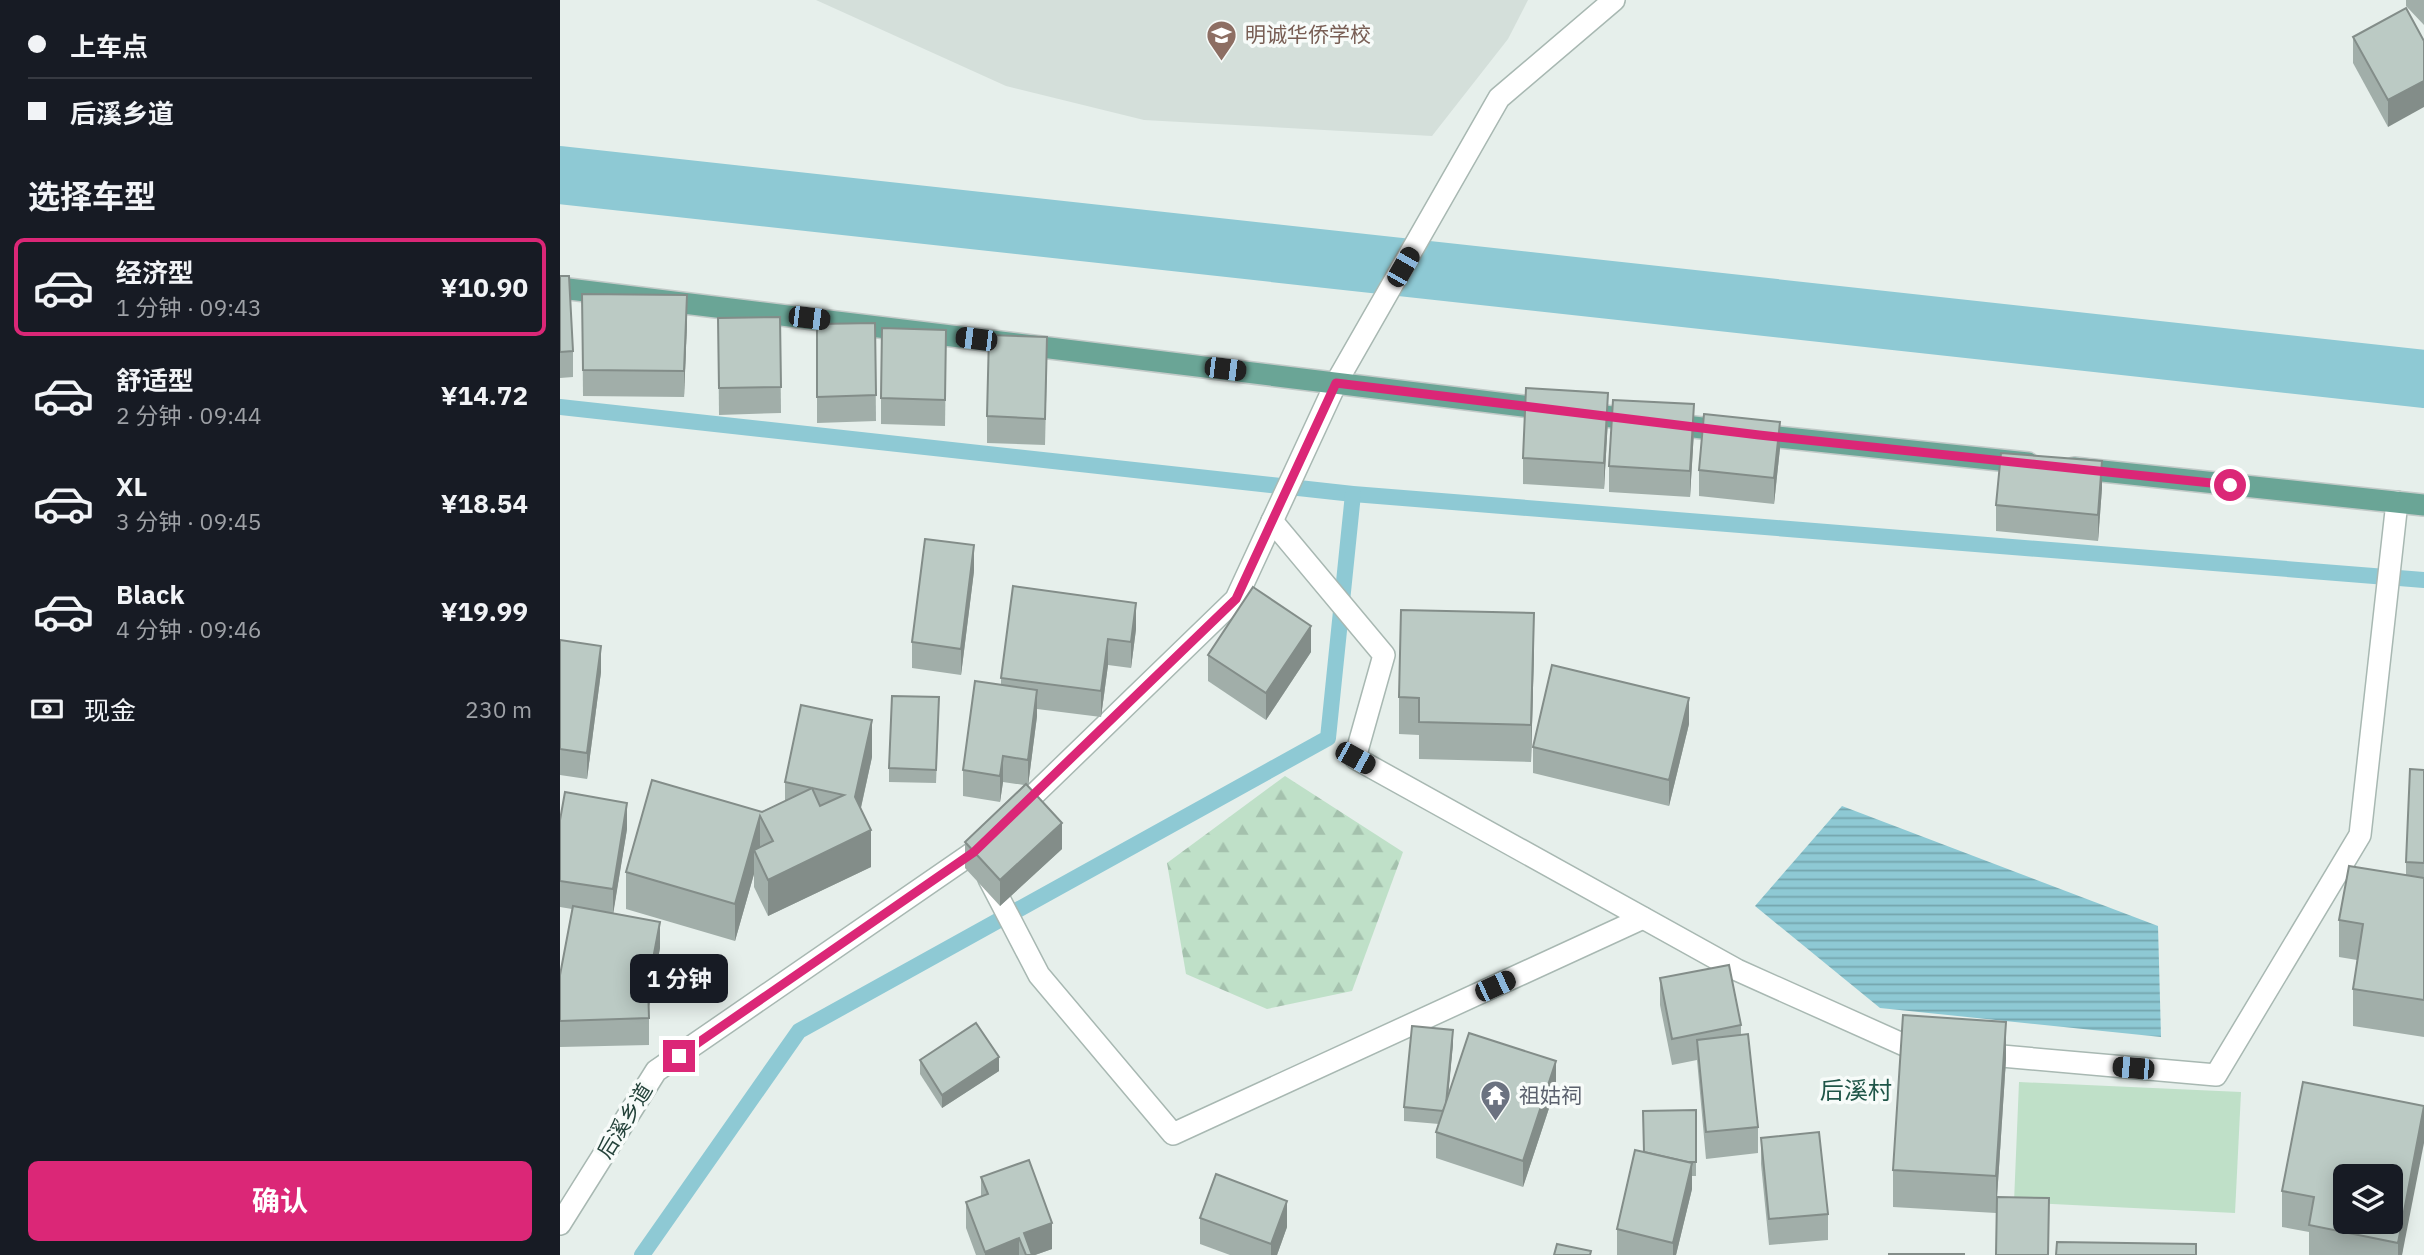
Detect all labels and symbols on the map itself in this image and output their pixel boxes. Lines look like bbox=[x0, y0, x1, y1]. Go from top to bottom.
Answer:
school or university icon: 明诚华侨学校 bbox=[1205, 18, 1239, 62]
place label: 明诚华侨学校 bbox=[1245, 20, 1371, 48]
car bbox=[1384, 244, 1423, 290]
car bbox=[787, 305, 832, 331]
car bbox=[954, 326, 999, 352]
car bbox=[1203, 356, 1248, 382]
route start bbox=[2214, 469, 2246, 501]
car bbox=[1332, 739, 1379, 777]
callout: 1 分钟 bbox=[630, 954, 728, 1004]
car bbox=[1472, 968, 1519, 1004]
route end bbox=[663, 1040, 695, 1072]
car bbox=[2112, 1056, 2155, 1080]
district label: 后溪村 bbox=[1820, 1074, 1892, 1106]
street label: 后溪乡道 bbox=[590, 1077, 658, 1164]
temple icon: 祖姑祠 bbox=[1479, 1079, 1513, 1123]
place label: 祖姑祠 bbox=[1519, 1081, 1582, 1109]

